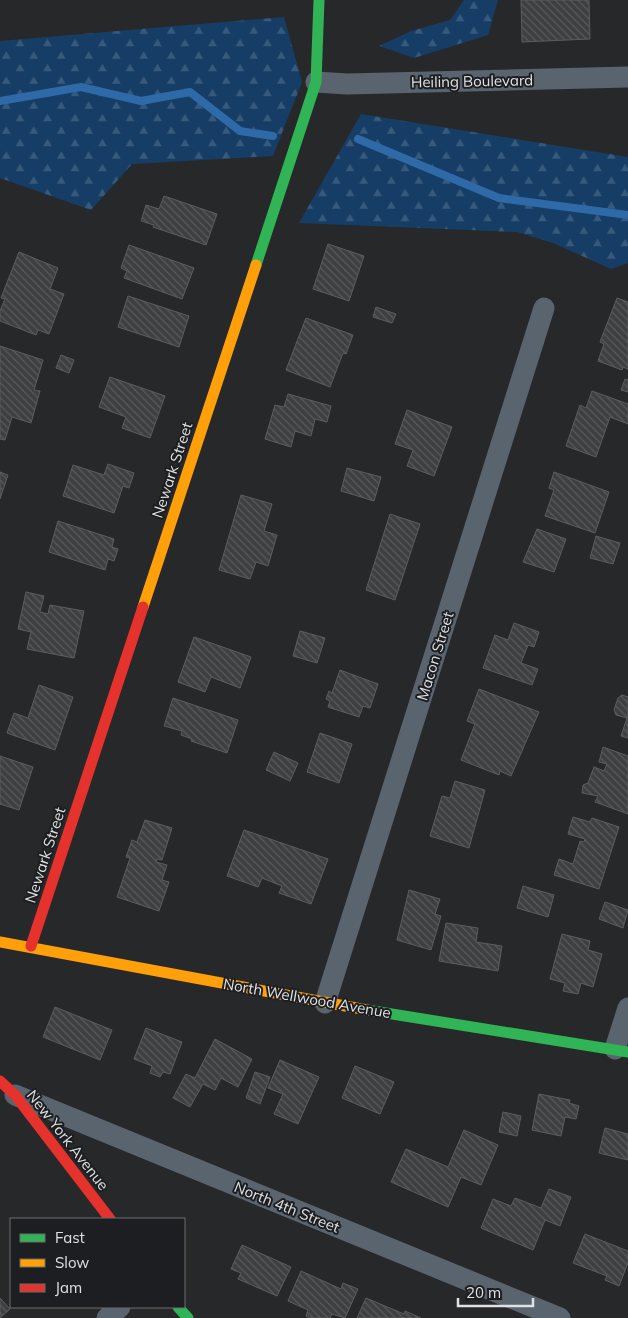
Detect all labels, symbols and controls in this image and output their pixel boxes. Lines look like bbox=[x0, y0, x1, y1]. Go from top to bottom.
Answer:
street label: Heiling Boulevard bbox=[411, 70, 533, 92]
street label: Newark Street bbox=[148, 420, 196, 520]
street label: Macon Street bbox=[412, 609, 458, 703]
street label: Newark Street bbox=[21, 805, 69, 905]
street label: North Wellwood Avenue bbox=[222, 974, 392, 1022]
street label: New York Avenue bbox=[23, 1086, 113, 1194]
street label: North 4th Street bbox=[232, 1177, 342, 1237]
legend bbox=[10, 1218, 185, 1308]
text: Fast bbox=[55, 1228, 85, 1247]
text: Slow bbox=[55, 1253, 89, 1272]
scale bar bbox=[458, 1276, 533, 1308]
text: Jam bbox=[55, 1278, 82, 1297]
text: 20 m bbox=[466, 1283, 501, 1302]

